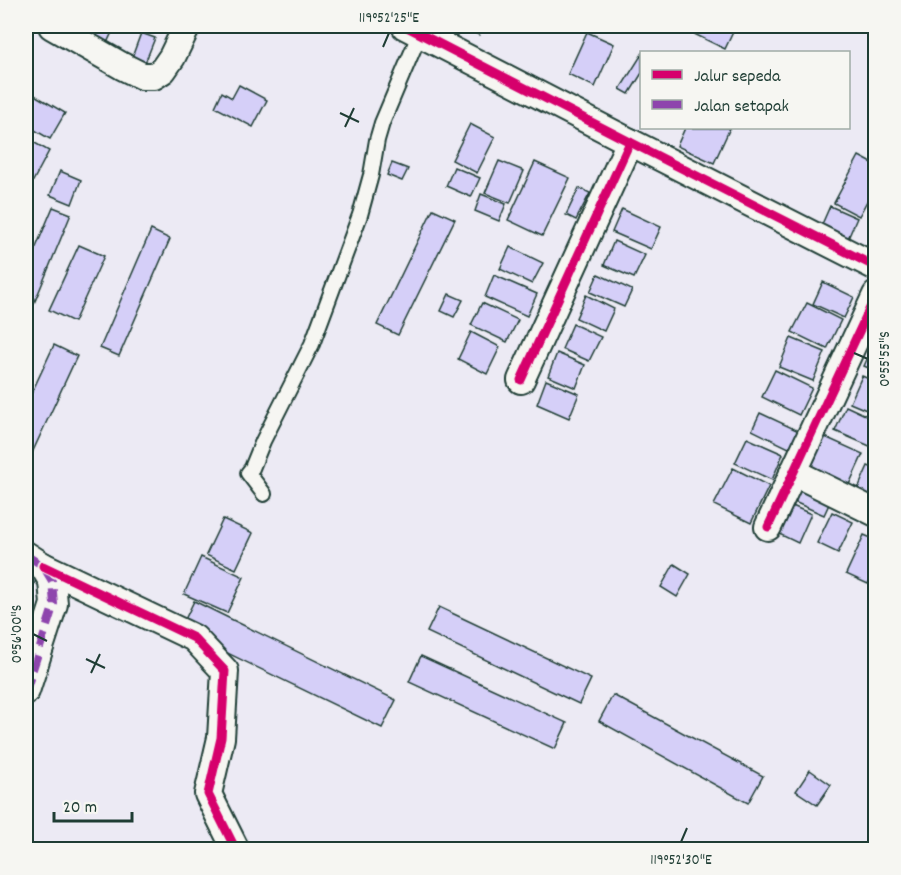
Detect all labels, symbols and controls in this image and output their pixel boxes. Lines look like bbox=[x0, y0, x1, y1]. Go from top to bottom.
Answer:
text: 119°52'25"E bbox=[359, 8, 419, 30]
legend bbox=[640, 51, 850, 129]
text: Jalur sepeda bbox=[694, 65, 781, 90]
text: Jalan setapak bbox=[694, 95, 789, 120]
text: 0°55'55"S bbox=[875, 331, 897, 387]
text: 0°56'00"S bbox=[7, 605, 29, 663]
scale bar bbox=[54, 785, 132, 823]
text: 20 m bbox=[63, 796, 97, 821]
text: 119°52'30"E bbox=[650, 850, 712, 872]

